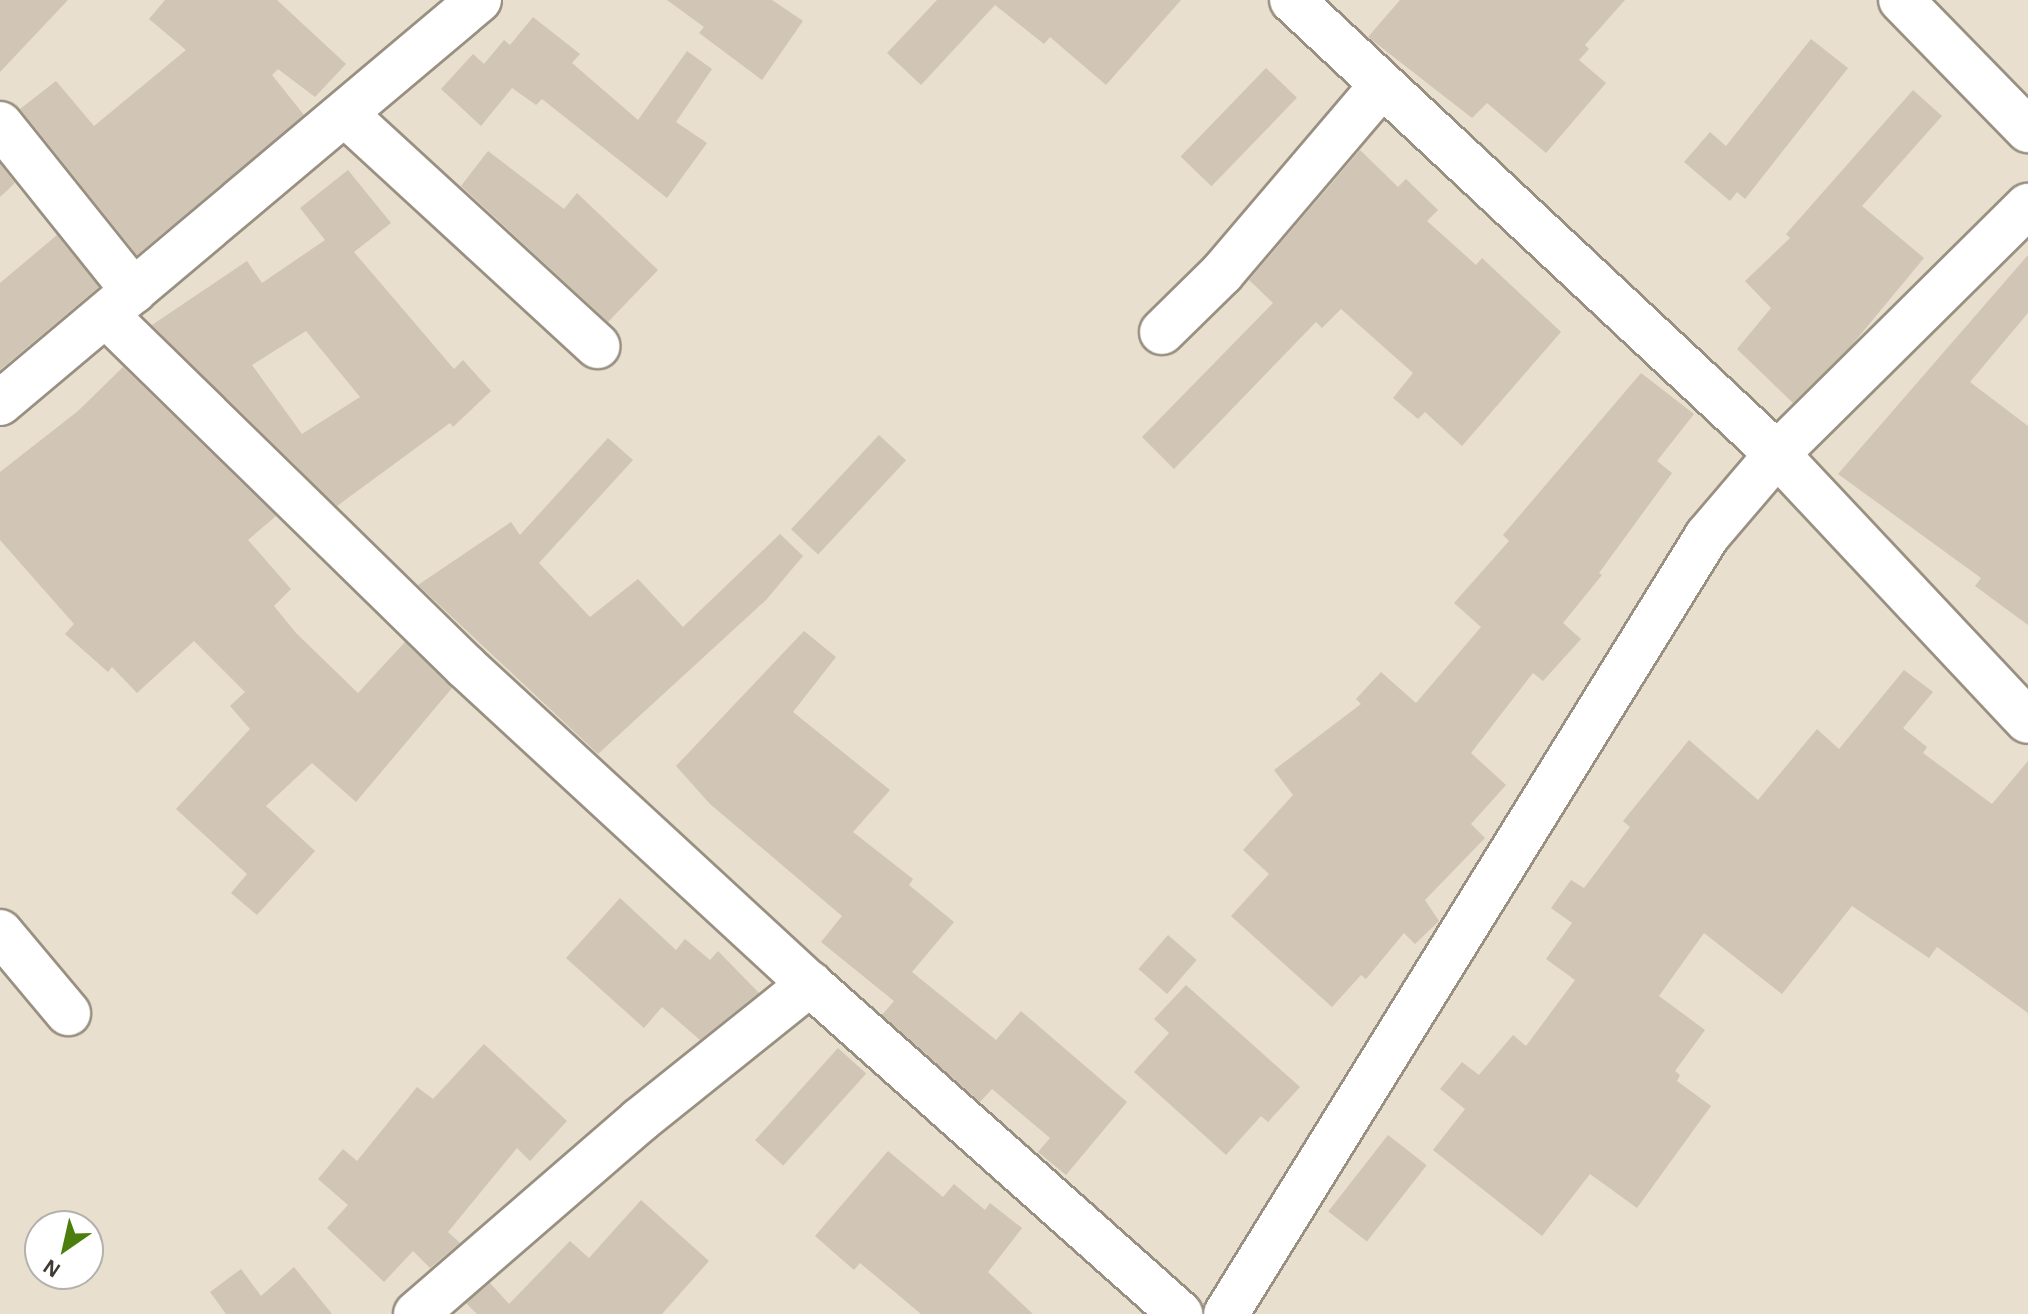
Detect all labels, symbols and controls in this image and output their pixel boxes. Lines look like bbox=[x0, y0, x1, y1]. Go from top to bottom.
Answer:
north arrow bbox=[24, 1210, 104, 1290]
text: N bbox=[39, 1255, 64, 1282]

